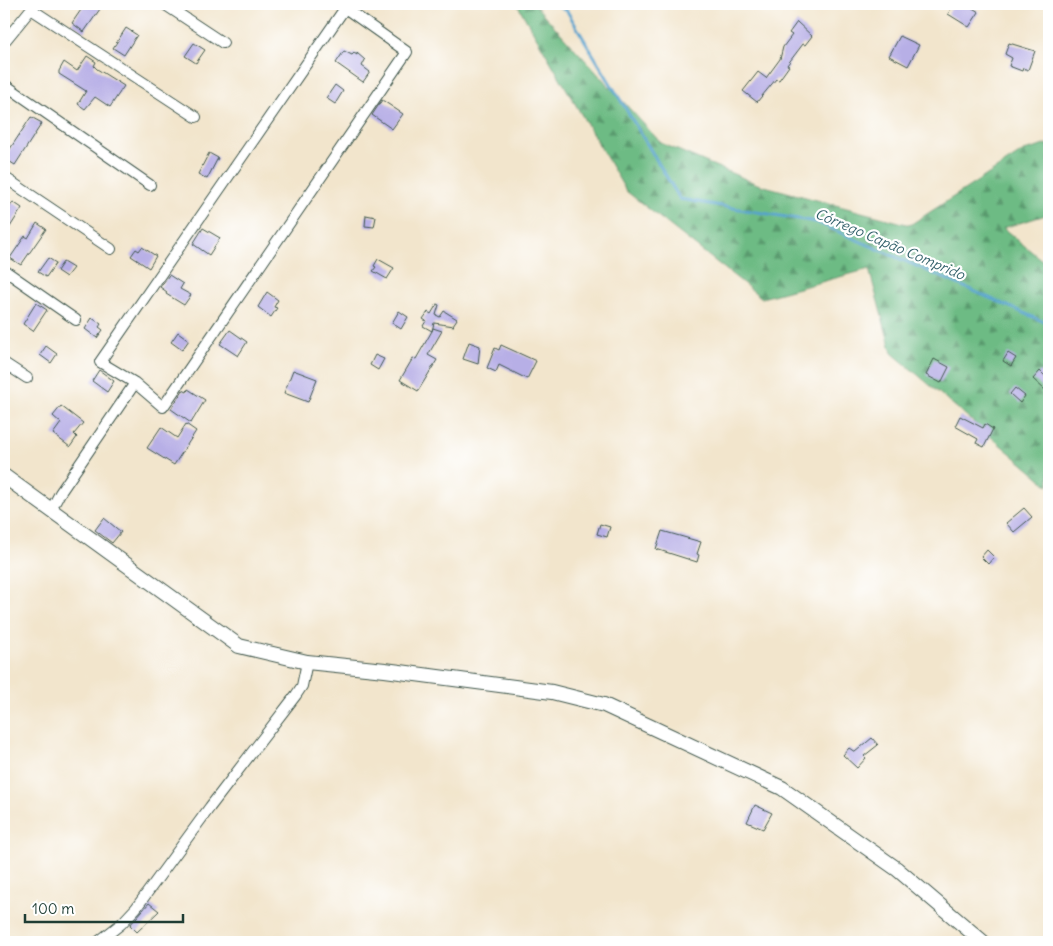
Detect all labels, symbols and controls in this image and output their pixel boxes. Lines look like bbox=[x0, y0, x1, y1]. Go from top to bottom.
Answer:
water label: Córrego Capão Comprido bbox=[812, 204, 969, 284]
scale bar bbox=[25, 891, 182, 923]
text: 100 m bbox=[32, 899, 74, 918]

